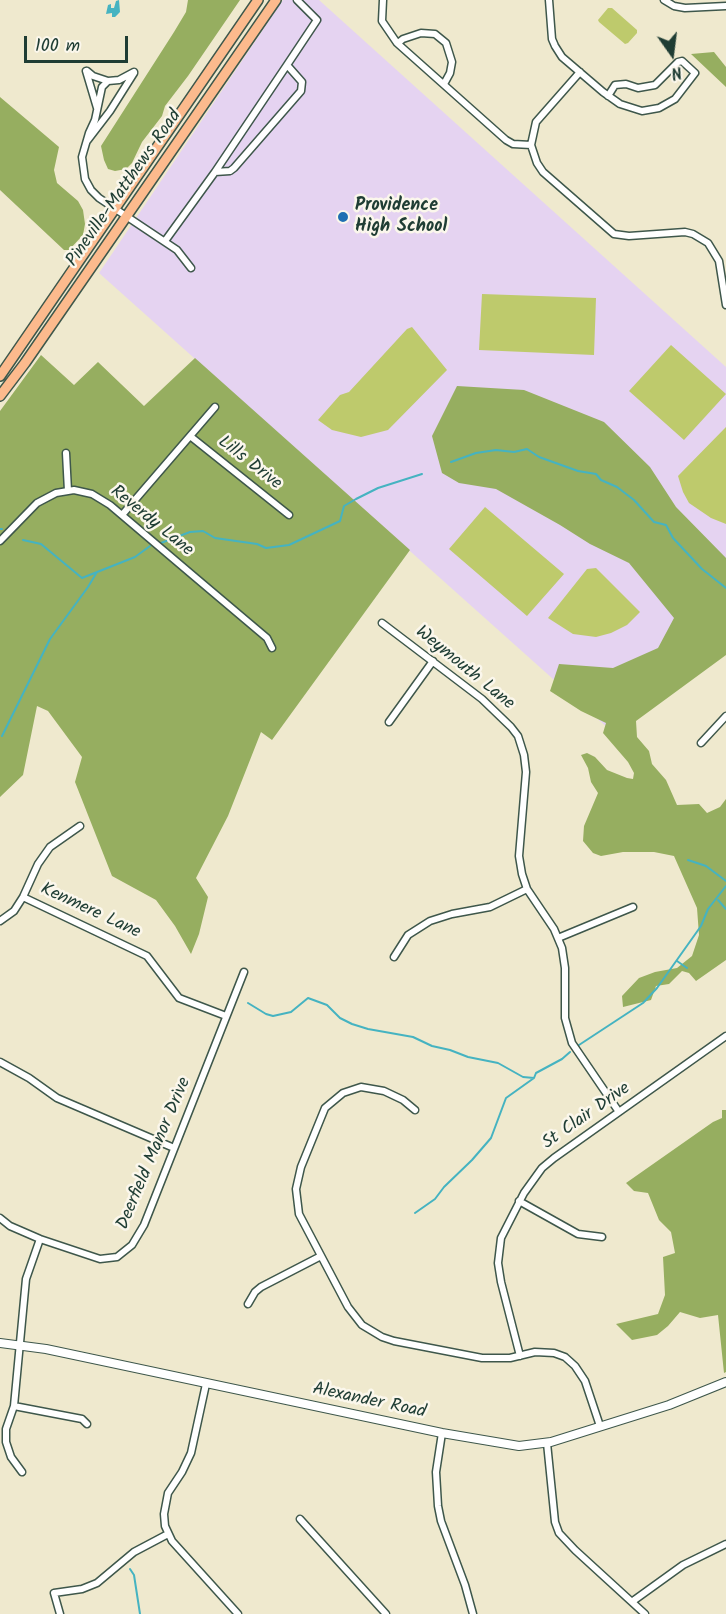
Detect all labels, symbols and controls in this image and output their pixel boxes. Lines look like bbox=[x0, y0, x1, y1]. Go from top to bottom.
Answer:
scale bar bbox=[27, 24, 130, 62]
north arrow bbox=[642, 24, 702, 84]
text: 100 m bbox=[35, 32, 80, 61]
text: N bbox=[669, 59, 684, 85]
street label: Pineville-Matthews Road bbox=[63, 107, 187, 271]
place label: Providence High School bbox=[355, 196, 447, 238]
marker: Providence High School bbox=[336, 210, 350, 224]
street label: Lills Drive bbox=[213, 432, 285, 496]
street label: Reverdy Lane bbox=[105, 482, 197, 562]
street label: Weymouth Lane bbox=[410, 622, 518, 716]
street label: Kenmere Lane bbox=[36, 879, 144, 945]
street label: Deerfield Manor Drive bbox=[113, 1075, 197, 1233]
street label: St Clair Drive bbox=[539, 1079, 635, 1155]
street label: Alexander Road bbox=[310, 1379, 428, 1425]

